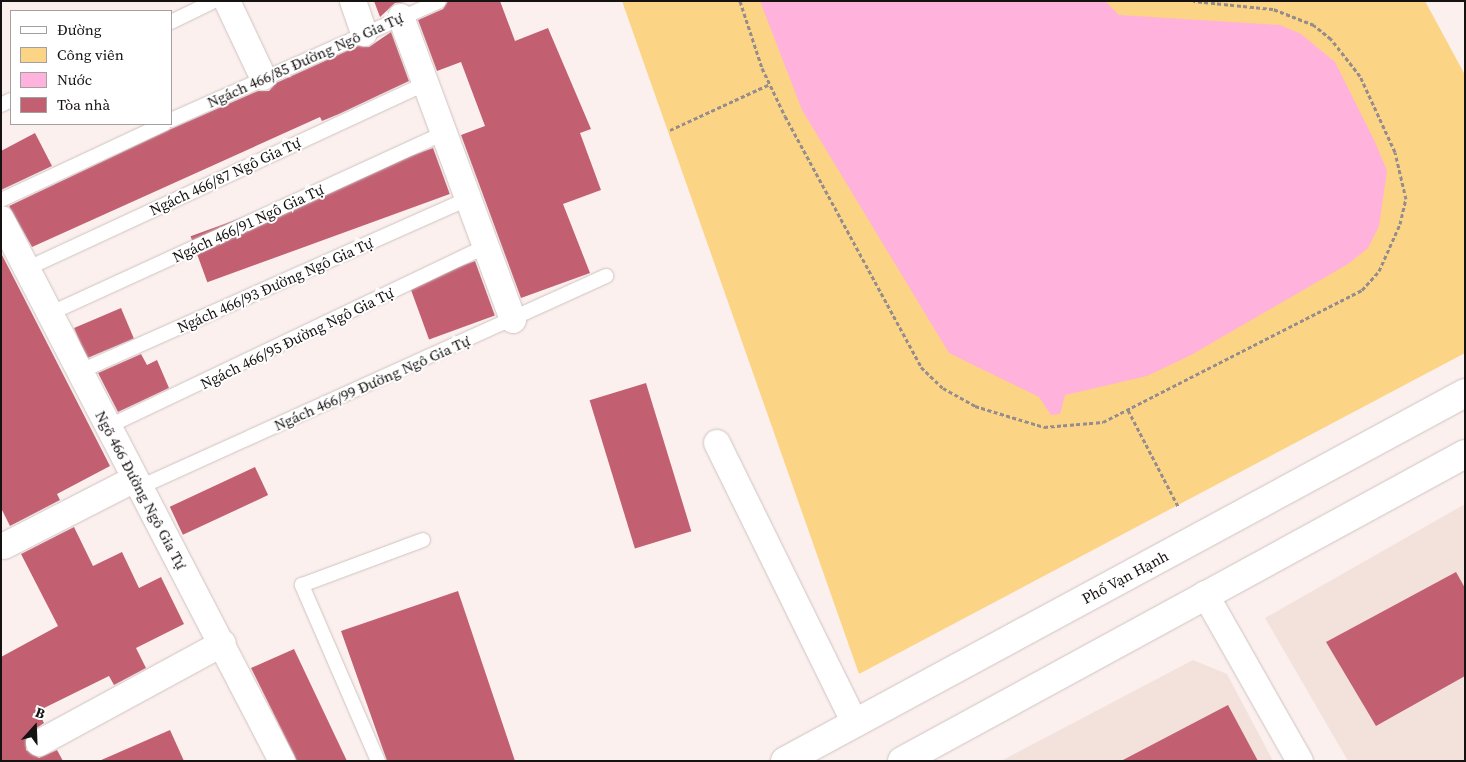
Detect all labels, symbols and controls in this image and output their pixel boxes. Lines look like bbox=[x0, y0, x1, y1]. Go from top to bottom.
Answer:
street label: Ngách 466/85 Đường Ngô Gia Tự bbox=[204, 9, 406, 111]
legend bbox=[10, 10, 172, 125]
text: Đường bbox=[57, 19, 102, 40]
text: Công viên bbox=[57, 44, 124, 65]
text: Nước bbox=[57, 69, 92, 90]
text: Tòa nhà bbox=[57, 94, 110, 115]
street label: Ngách 466/87 Ngô Gia Tự bbox=[147, 133, 303, 219]
street label: Ngách 466/91 Ngô Gia Tự bbox=[170, 180, 326, 266]
street label: Ngách 466/93 Đường Ngô Gia Tự bbox=[174, 234, 376, 336]
street label: Ngách 466/95 Đường Ngô Gia Tự bbox=[197, 283, 397, 393]
street label: Ngách 466/99 Đường Ngô Gia Tự bbox=[271, 332, 473, 434]
street label: Ngõ 466 Đường Ngô Gia Tự bbox=[91, 407, 191, 573]
street label: Phố Vạn Hạnh bbox=[1078, 547, 1172, 607]
north arrow bbox=[10, 702, 60, 752]
text: B bbox=[32, 702, 48, 724]

